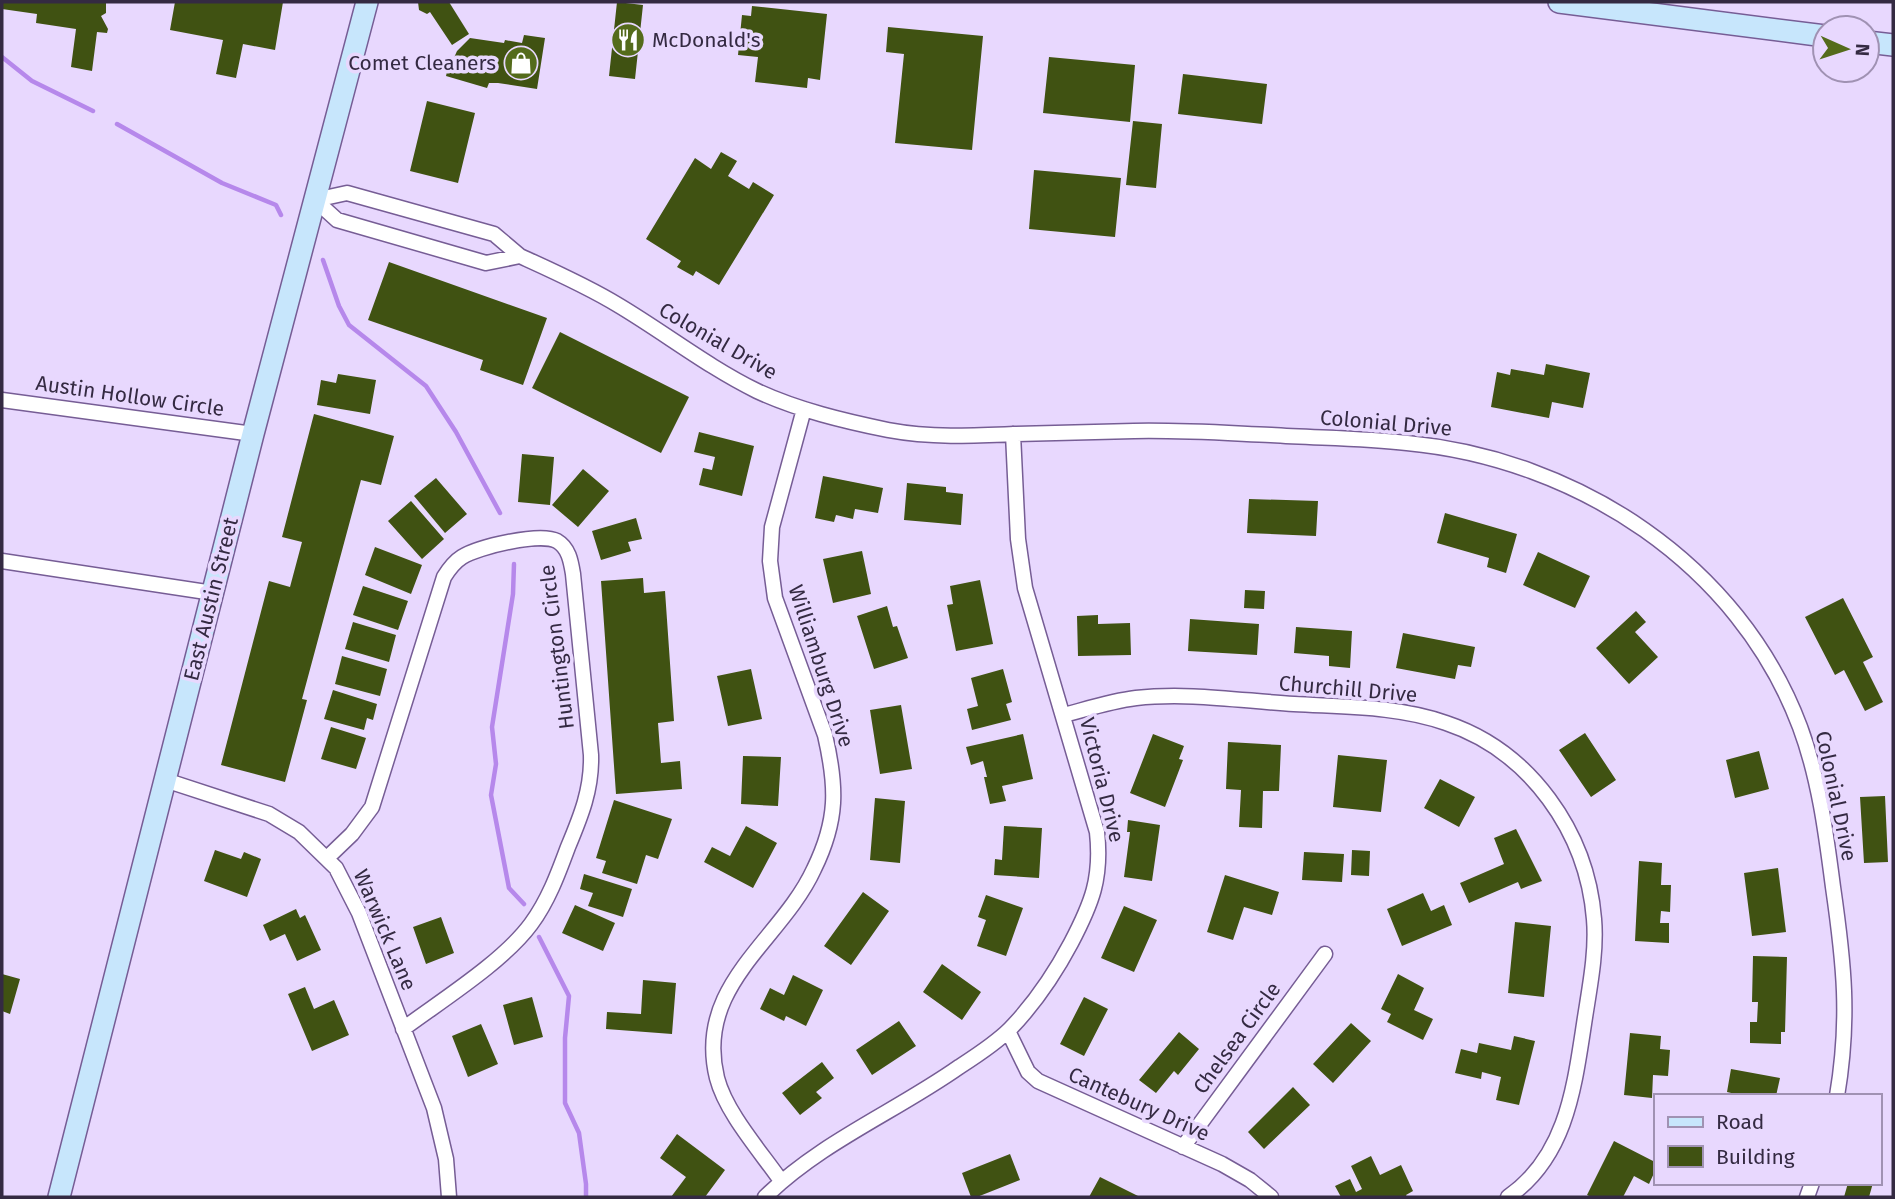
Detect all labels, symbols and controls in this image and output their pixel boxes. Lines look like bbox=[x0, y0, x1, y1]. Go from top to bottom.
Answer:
north arrow bbox=[1811, 14, 1881, 84]
restaurant icon: McDonald's bbox=[609, 21, 647, 59]
place label: McDonald's bbox=[652, 27, 761, 53]
text: N bbox=[1851, 43, 1874, 57]
shop icon: Comet Cleaners bbox=[502, 44, 540, 82]
place label: Comet Cleaners bbox=[348, 50, 496, 76]
street label: Colonial Drive bbox=[654, 297, 782, 385]
street label: Austin Hollow Circle bbox=[34, 370, 226, 422]
street label: Colonial Drive bbox=[1319, 404, 1453, 442]
street label: East Austin Street bbox=[178, 514, 244, 683]
street label: Huntington Circle bbox=[534, 563, 580, 731]
street label: Williamburg Drive bbox=[783, 582, 859, 750]
street label: Churchill Drive bbox=[1278, 670, 1418, 708]
street label: Victoria Drive bbox=[1074, 715, 1130, 845]
street label: Colonial Drive bbox=[1810, 729, 1862, 863]
street label: Warwick Lane bbox=[348, 866, 422, 994]
street label: Chelsea Circle bbox=[1188, 977, 1286, 1099]
street label: Cantebury Drive bbox=[1064, 1061, 1214, 1147]
legend bbox=[1654, 1094, 1881, 1185]
text: Road bbox=[1716, 1109, 1764, 1135]
text: Building bbox=[1716, 1144, 1795, 1170]

